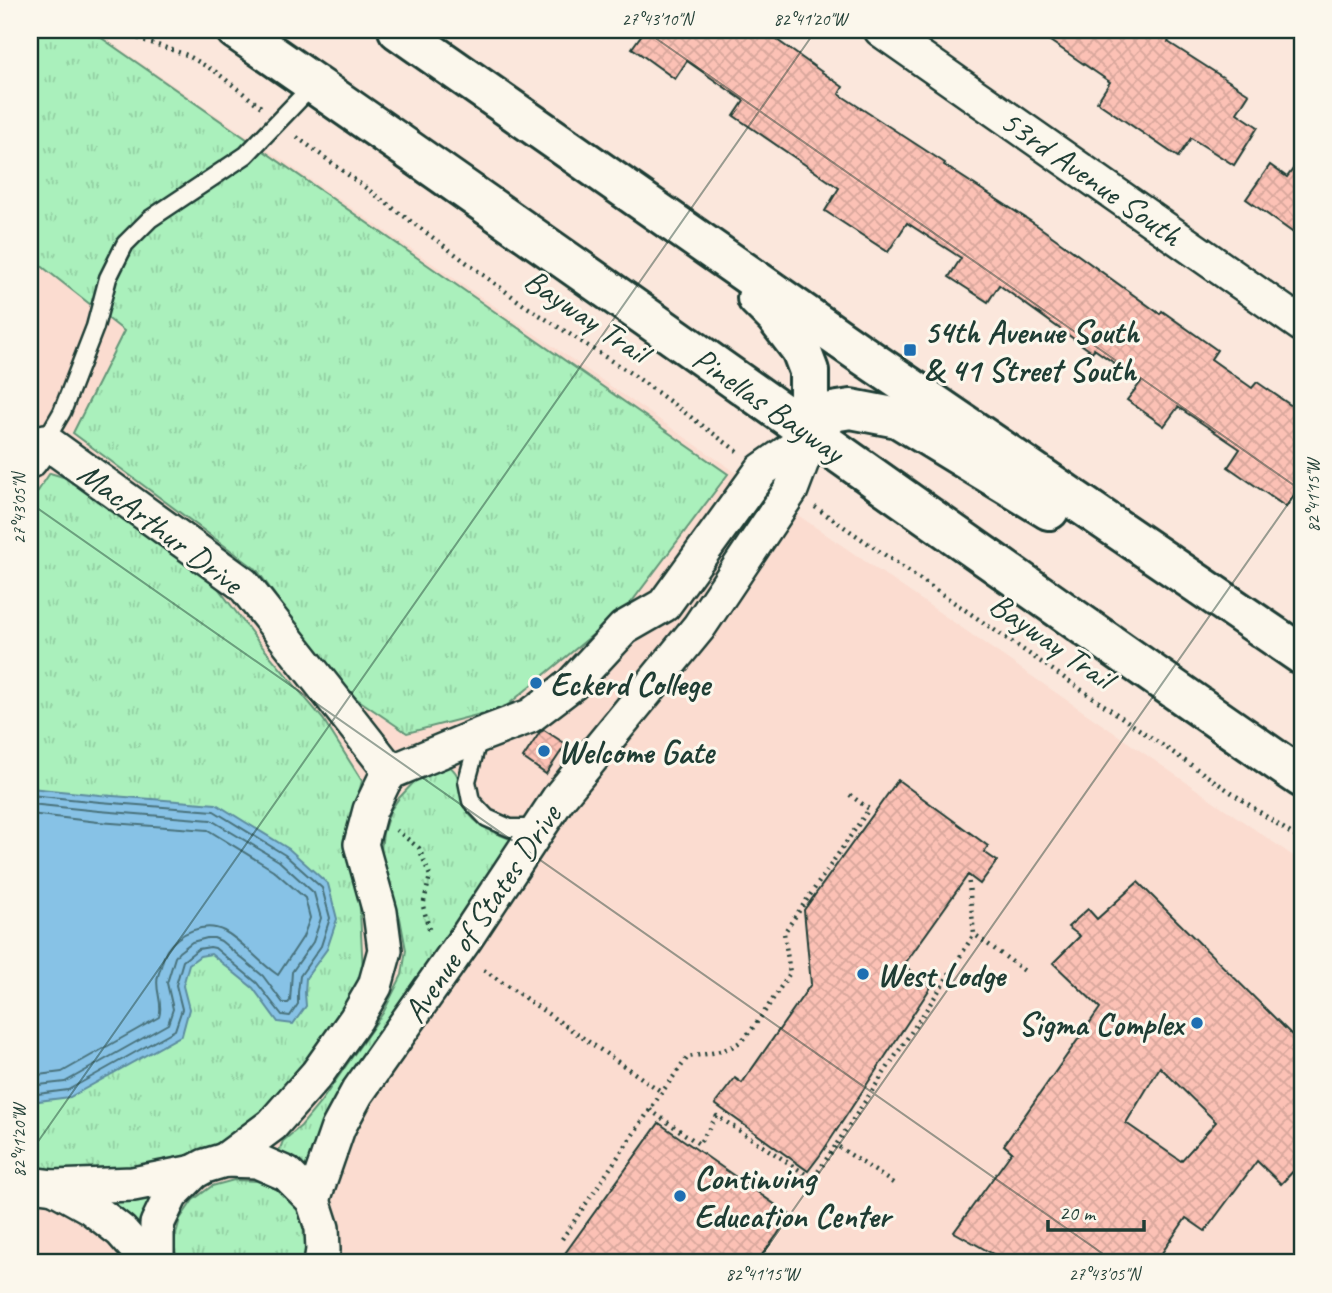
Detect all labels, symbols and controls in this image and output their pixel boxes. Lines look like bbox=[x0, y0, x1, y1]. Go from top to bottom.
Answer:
text: 27°43'10"N bbox=[622, 8, 696, 30]
text: 82°41'20"W bbox=[773, 8, 850, 30]
street label: 53rd Avenue South bbox=[993, 100, 1192, 257]
street label: Bayway Trail bbox=[516, 259, 661, 376]
place label: 54th Avenue South & 41 Street South bbox=[924, 311, 1141, 391]
street label: Pinellas Bayway bbox=[684, 337, 855, 474]
marker: 54th Avenue South & 41 Street South bbox=[902, 342, 918, 358]
street label: MacArthur Drive bbox=[70, 452, 253, 605]
text: 82°41'15"W bbox=[1302, 456, 1324, 533]
text: 27°43'05"N bbox=[8, 470, 30, 544]
street label: Bayway Trail bbox=[981, 583, 1126, 702]
place label: Eckerd College bbox=[550, 663, 713, 705]
marker: Eckerd College bbox=[528, 675, 544, 691]
place label: Welcome Gate bbox=[558, 731, 717, 773]
marker: Welcome Gate bbox=[536, 743, 552, 759]
street label: Avenue of States Drive bbox=[393, 795, 572, 1031]
place label: West Lodge bbox=[877, 954, 1008, 996]
marker: West Lodge bbox=[855, 966, 871, 982]
place label: Sigma Complex bbox=[1018, 1003, 1186, 1045]
marker: Sigma Complex bbox=[1189, 1015, 1205, 1031]
text: 82°41'20"W bbox=[8, 1101, 30, 1178]
place label: Continuing Education Center bbox=[694, 1157, 895, 1237]
marker: Continuing Education Center bbox=[672, 1188, 688, 1204]
scale bar bbox=[1048, 1188, 1145, 1232]
text: 20 m bbox=[1059, 1200, 1097, 1226]
text: 82°41'15"W bbox=[725, 1263, 802, 1285]
text: 27°43'05"N bbox=[1069, 1263, 1143, 1285]

